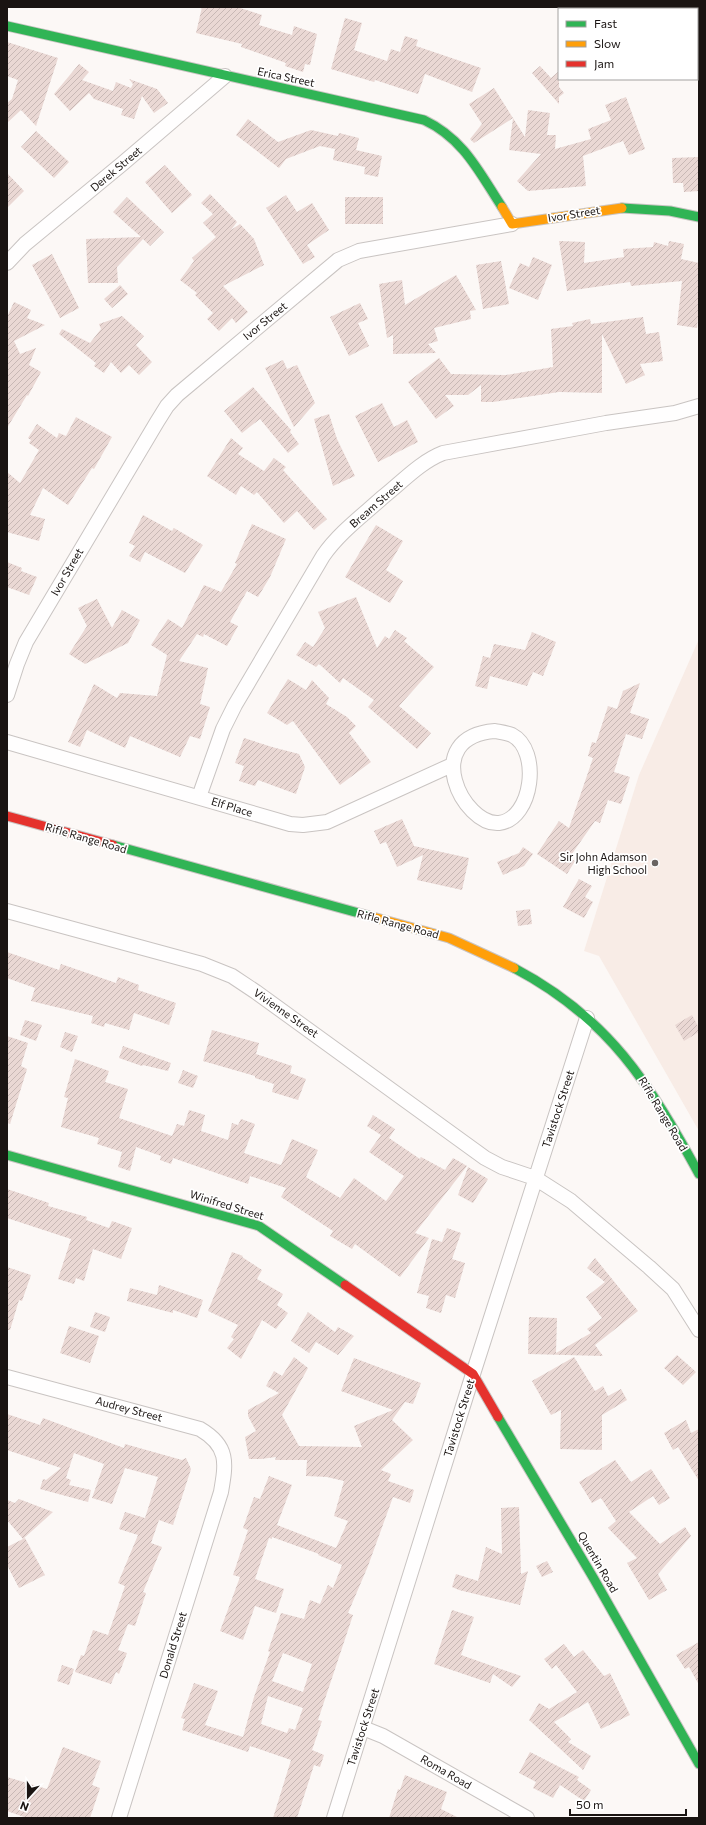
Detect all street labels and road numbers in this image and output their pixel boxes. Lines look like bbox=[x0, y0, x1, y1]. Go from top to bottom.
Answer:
street label: Erica Street bbox=[256, 64, 316, 89]
street label: Derek Street bbox=[87, 143, 144, 194]
street label: Ivor Street bbox=[547, 203, 601, 224]
street label: Ivor Street bbox=[240, 299, 290, 342]
street label: Bream Street bbox=[347, 477, 405, 530]
street label: Ivor Street bbox=[48, 545, 86, 598]
street label: Elf Place bbox=[210, 794, 255, 819]
street label: Rifle Range Road bbox=[44, 820, 128, 855]
street label: Rifle Range Road bbox=[356, 906, 440, 941]
street label: Vivienne Street bbox=[251, 985, 322, 1040]
street label: Tavistock Street bbox=[539, 1068, 576, 1149]
street label: Rifle Range Road bbox=[636, 1074, 691, 1153]
street label: Winifred Street bbox=[188, 1187, 266, 1222]
street label: Tavistock Street bbox=[440, 1377, 477, 1458]
street label: Audrey Street bbox=[94, 1393, 164, 1424]
street label: Quentin Road bbox=[576, 1529, 621, 1595]
street label: Donald Street bbox=[156, 1609, 189, 1680]
street label: Tavistock Street bbox=[344, 1686, 381, 1767]
street label: Roma Road bbox=[418, 1752, 474, 1791]

